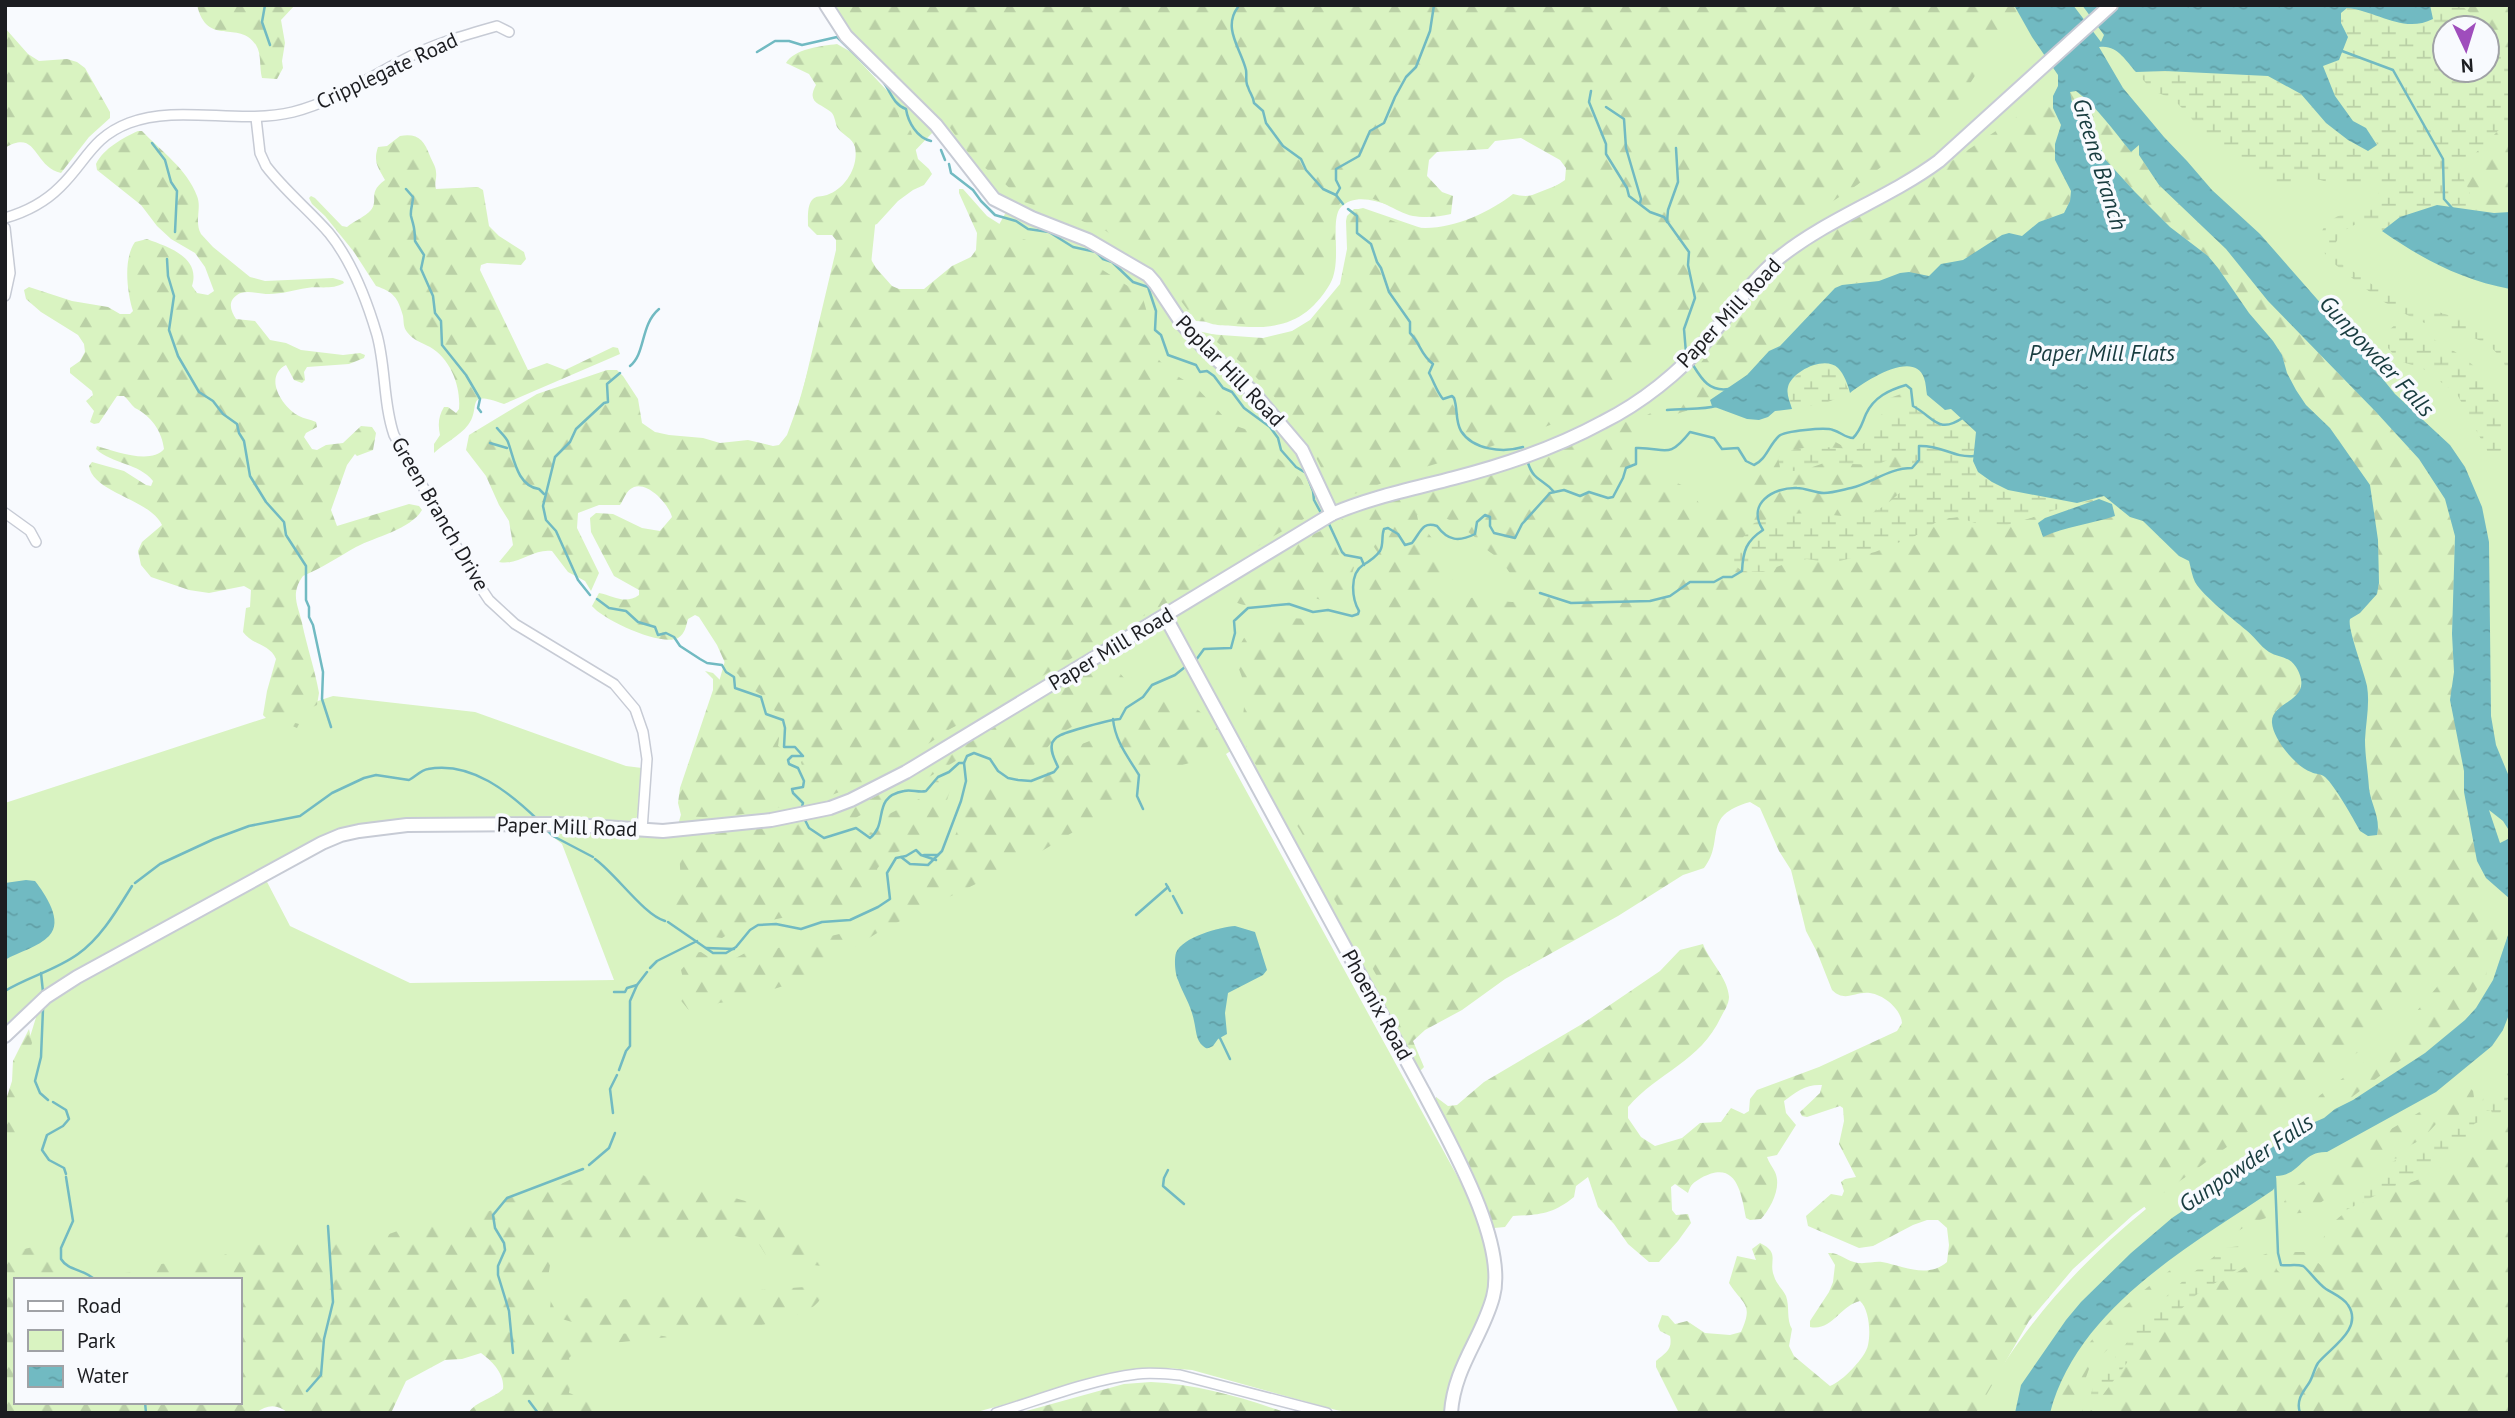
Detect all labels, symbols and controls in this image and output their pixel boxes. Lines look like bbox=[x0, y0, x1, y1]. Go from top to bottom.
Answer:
north arrow bbox=[2431, 14, 2501, 84]
street label: Cripplegate Road bbox=[312, 26, 462, 115]
text: N bbox=[2460, 54, 2474, 78]
water label: Greene Branch bbox=[2067, 94, 2134, 233]
street label: Paper Mill Road bbox=[1671, 252, 1787, 373]
water label: Gunpowder Falls bbox=[2314, 289, 2442, 423]
street label: Poplar Hill Road bbox=[1170, 309, 1290, 432]
water label: Paper Mill Flats bbox=[2029, 338, 2176, 367]
street label: Green Branch Drive bbox=[385, 432, 495, 595]
street label: Paper Mill Road bbox=[1043, 601, 1178, 696]
street label: Paper Mill Road bbox=[496, 811, 638, 842]
street label: Phoenix Road bbox=[1336, 945, 1419, 1065]
water label: Gunpowder Falls bbox=[2173, 1106, 2319, 1218]
legend bbox=[14, 1278, 242, 1404]
text: Road bbox=[77, 1292, 121, 1319]
text: Park bbox=[77, 1327, 116, 1354]
text: Water bbox=[77, 1362, 129, 1389]

